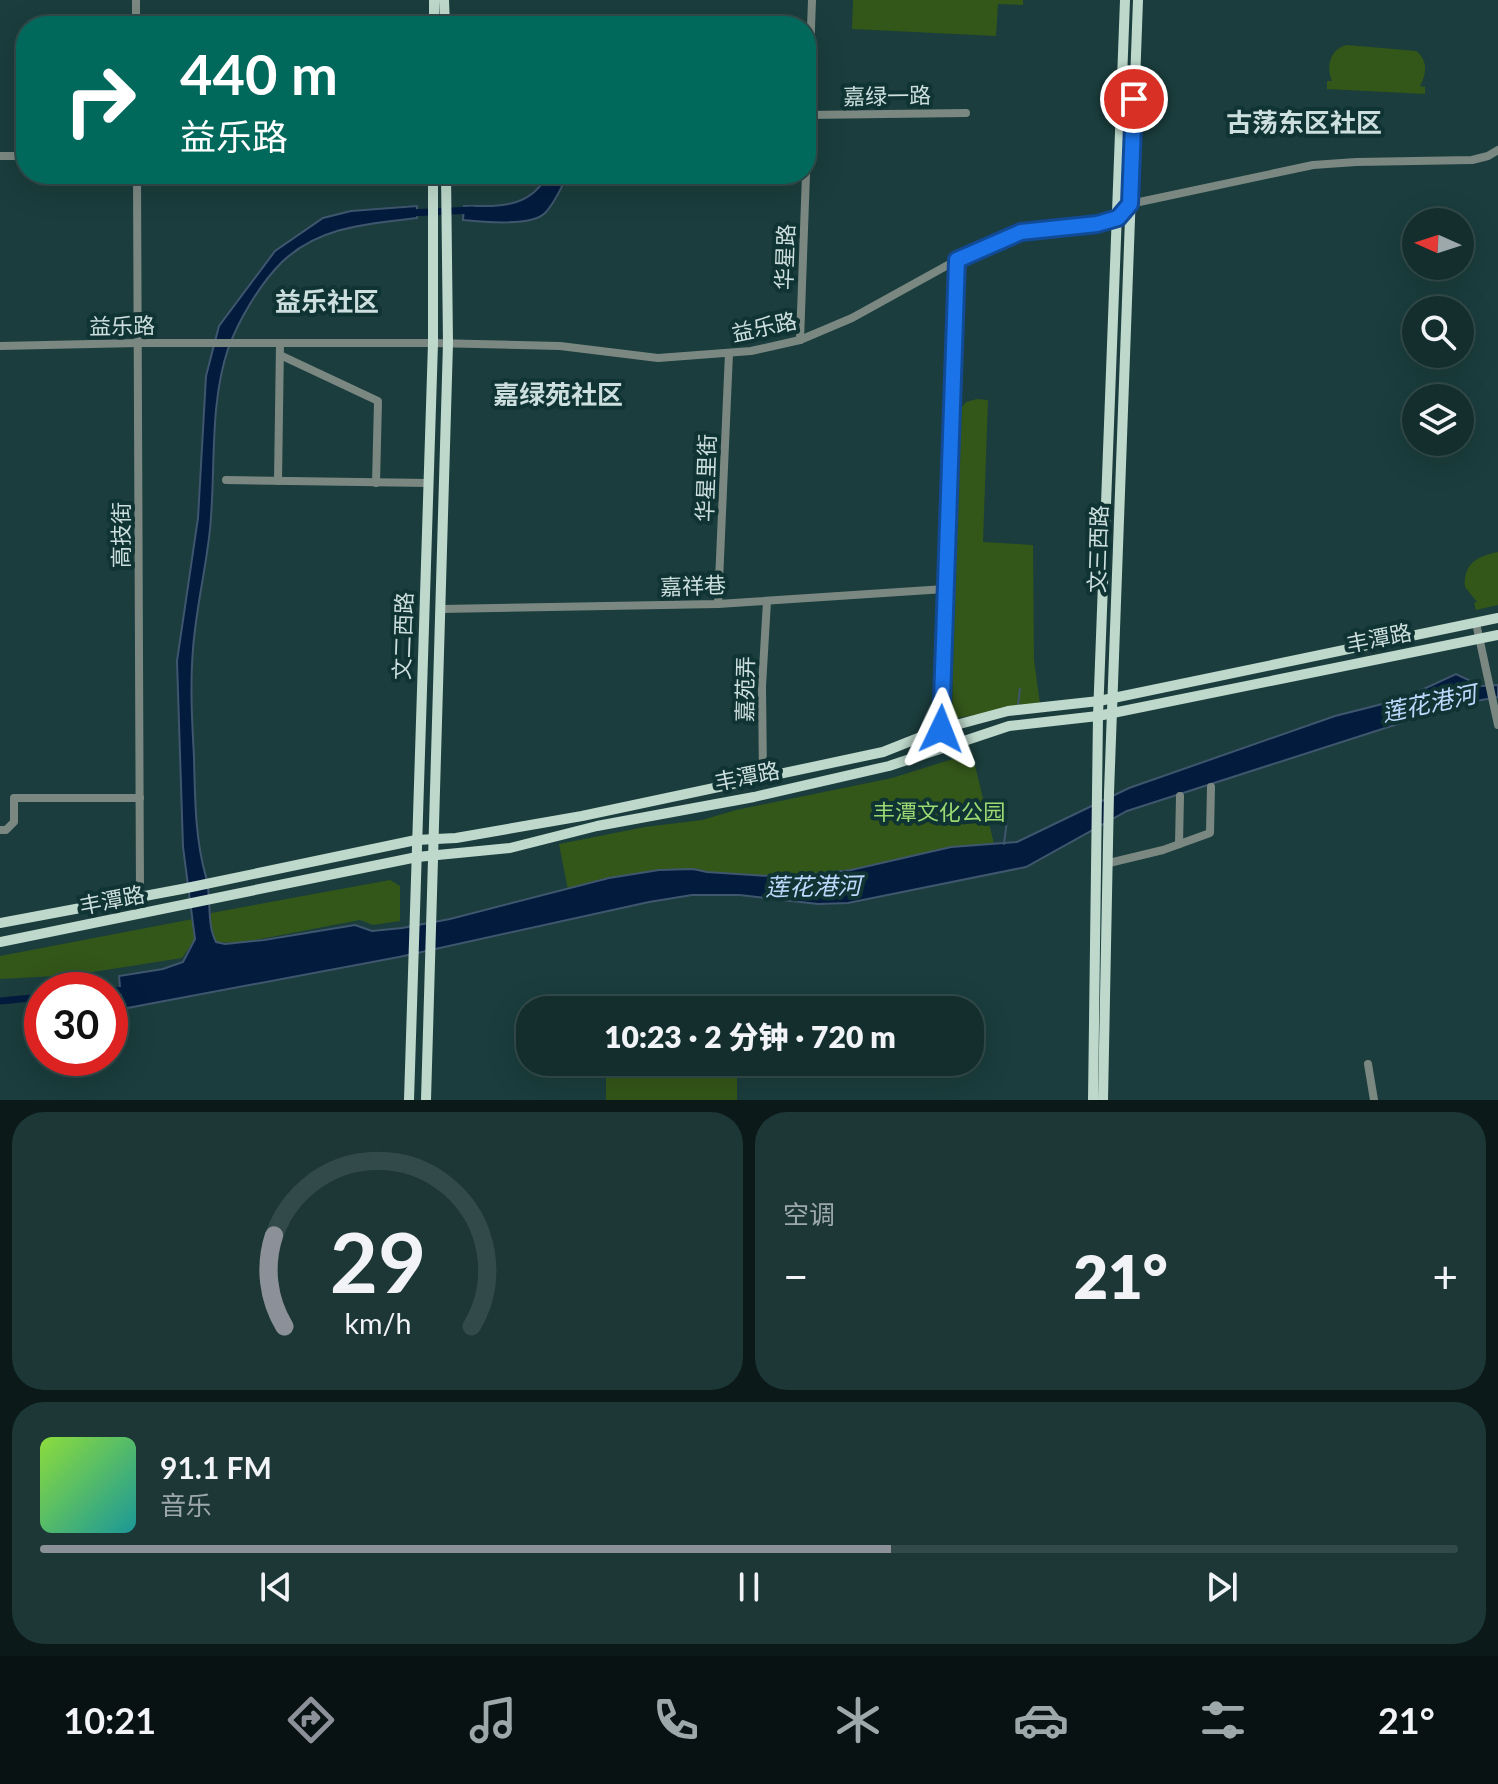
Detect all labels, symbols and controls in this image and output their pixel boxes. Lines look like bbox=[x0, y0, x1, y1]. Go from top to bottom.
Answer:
text: 440 m bbox=[180, 40, 338, 107]
icon: right bbox=[48, 48, 152, 152]
pin bbox=[1100, 65, 1168, 133]
icon: arrive bbox=[1112, 77, 1156, 121]
street label: 嘉绿一路 bbox=[843, 81, 931, 110]
district label: 古荡东区社区 bbox=[1226, 106, 1382, 138]
text: 益乐路 bbox=[180, 114, 288, 158]
north arrow bbox=[1402, 208, 1474, 280]
map controls bbox=[1402, 208, 1474, 456]
street label: 华星路 bbox=[770, 224, 799, 290]
district label: 益乐社区 bbox=[275, 285, 379, 317]
button: search bbox=[1402, 296, 1474, 368]
street label: 益乐路 bbox=[729, 306, 799, 347]
street label: 益乐路 bbox=[89, 311, 155, 340]
district label: 嘉绿苑社区 bbox=[493, 378, 623, 410]
button: layers bbox=[1402, 384, 1474, 456]
street label: 华星里街 bbox=[690, 434, 721, 522]
street label: 高技街 bbox=[107, 502, 134, 568]
street label: 文三西路 bbox=[1082, 505, 1113, 593]
street label: 嘉祥巷 bbox=[660, 571, 726, 600]
street label: 文二西路 bbox=[387, 592, 418, 680]
street label: 丰潭路 bbox=[1344, 618, 1414, 657]
street label: 嘉苑弄 bbox=[730, 656, 759, 722]
water label: 莲花港河 bbox=[1379, 678, 1483, 727]
position arrow bbox=[899, 687, 983, 771]
street label: 丰潭路 bbox=[712, 756, 782, 795]
park label: 丰潭文化公园 bbox=[873, 798, 1005, 825]
water label: 莲花港河 bbox=[765, 870, 865, 901]
street label: 丰潭路 bbox=[77, 880, 147, 919]
speed limit sign: 30 bbox=[24, 972, 128, 1076]
text: 10:23 · 2 分钟 · 720 m bbox=[604, 1018, 896, 1054]
text: 空调 bbox=[783, 1198, 835, 1230]
text: 29 bbox=[329, 1211, 426, 1311]
text: 21° bbox=[1073, 1240, 1168, 1312]
text: − bbox=[783, 1250, 809, 1302]
text: + bbox=[1432, 1250, 1458, 1302]
text: km/h bbox=[344, 1306, 411, 1340]
text: 91.1 FM bbox=[160, 1449, 272, 1485]
text: 音乐 bbox=[160, 1489, 212, 1521]
icon: previous bbox=[254, 1565, 298, 1609]
icon: pause bbox=[727, 1565, 771, 1609]
icon: next bbox=[1200, 1565, 1244, 1609]
icon: directions bbox=[283, 1692, 339, 1748]
icon: music bbox=[465, 1692, 521, 1748]
icon: phone bbox=[648, 1692, 704, 1748]
icon: climate bbox=[830, 1692, 886, 1748]
icon: car bbox=[1013, 1692, 1069, 1748]
icon: filters bbox=[1195, 1692, 1251, 1748]
text: 10:21 bbox=[63, 1698, 156, 1742]
text: 21° bbox=[1378, 1698, 1435, 1742]

